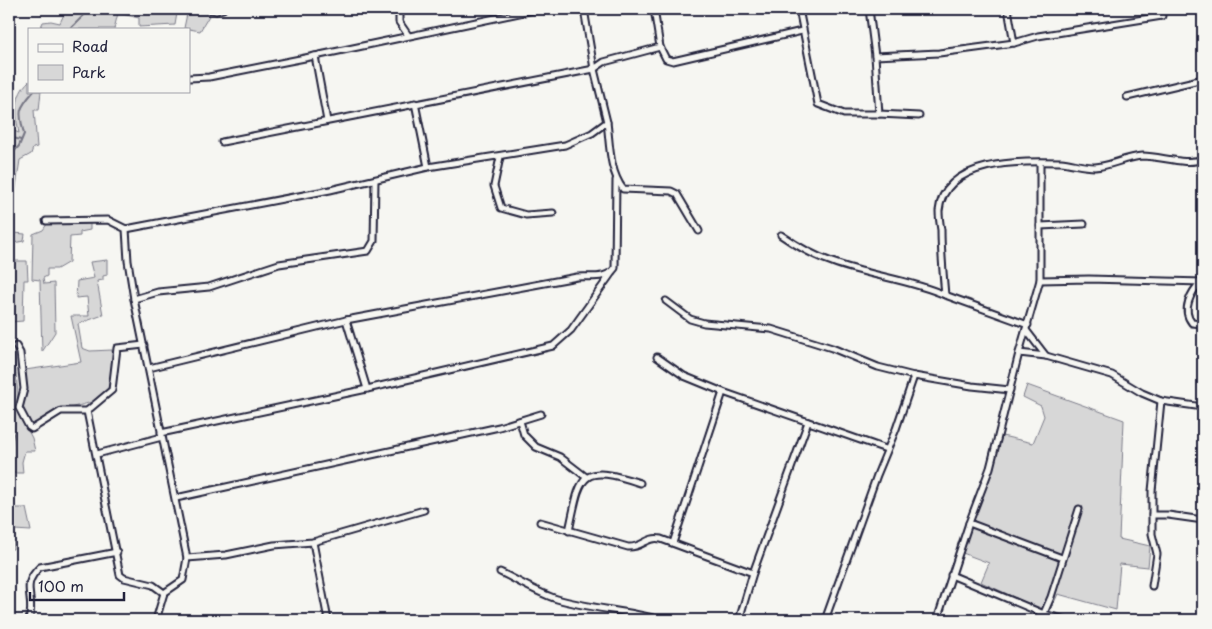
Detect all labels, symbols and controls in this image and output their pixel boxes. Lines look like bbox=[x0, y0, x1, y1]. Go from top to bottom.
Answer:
legend bbox=[28, 28, 190, 92]
text: Road bbox=[72, 34, 108, 57]
text: Park bbox=[72, 60, 106, 83]
scale bar bbox=[30, 569, 124, 601]
text: 100 m bbox=[38, 574, 84, 597]

